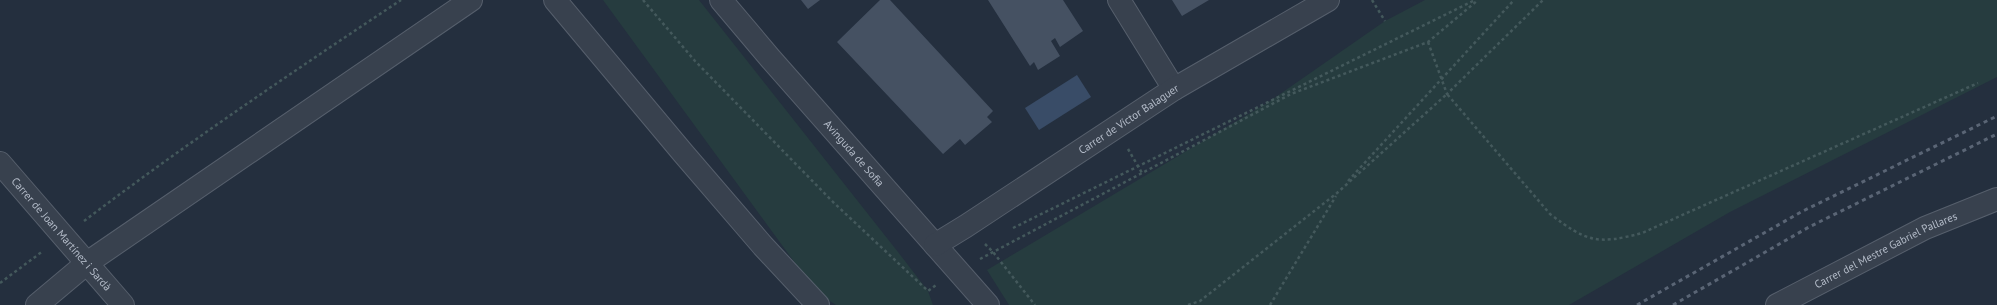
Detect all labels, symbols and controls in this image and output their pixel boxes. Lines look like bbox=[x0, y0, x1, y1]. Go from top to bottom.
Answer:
street label: Carrer de Víctor Balaguer bbox=[1076, 81, 1181, 157]
street label: Avinguda de Sofia bbox=[821, 117, 887, 189]
street label: Carrer de Joan Martínez i Sardà bbox=[9, 174, 115, 294]
street label: Carrer del Mestre Gabriel Pallares bbox=[1812, 209, 1960, 291]

